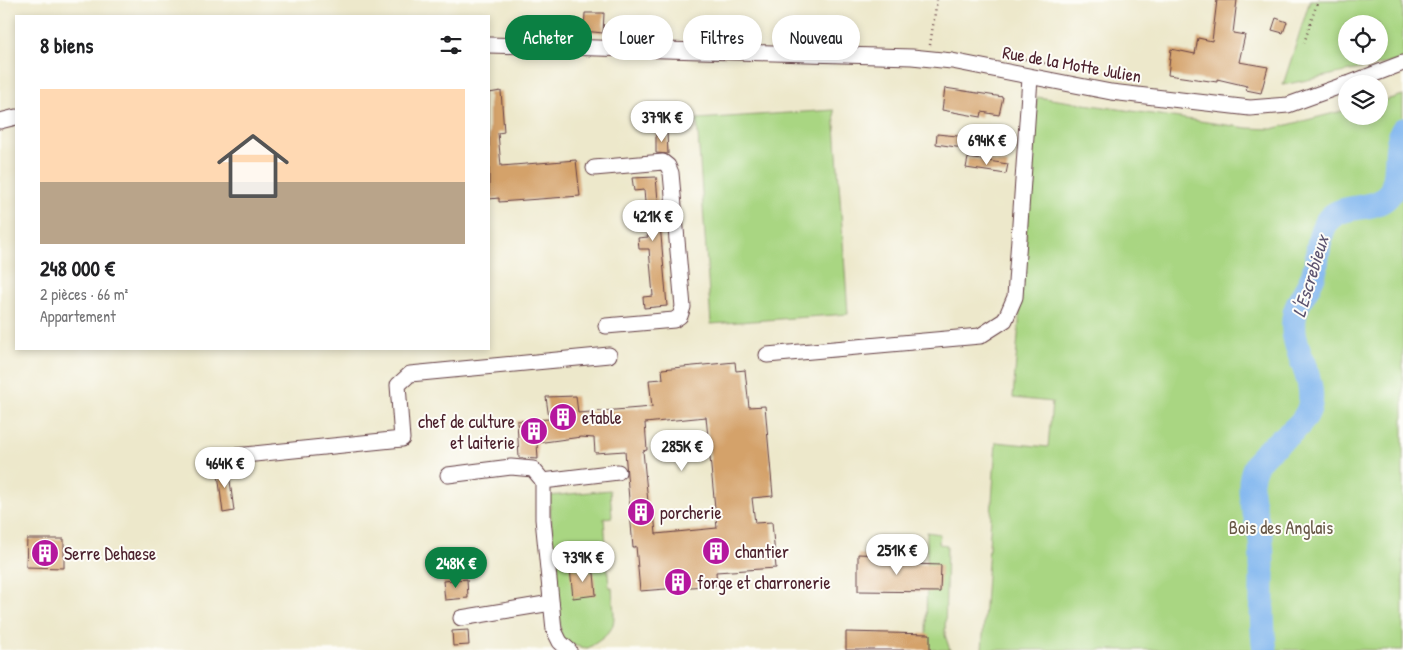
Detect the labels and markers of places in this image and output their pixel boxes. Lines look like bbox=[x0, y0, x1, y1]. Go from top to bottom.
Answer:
pin: 379K € bbox=[621, 100, 703, 143]
pin: 694K € bbox=[946, 124, 1028, 166]
pin: 421K € bbox=[612, 200, 694, 242]
building icon: etable bbox=[548, 402, 578, 432]
place label: etable bbox=[582, 405, 622, 430]
place label: chef de culture et laiterie bbox=[418, 409, 515, 455]
building icon: chef de culture et laiterie bbox=[519, 416, 549, 446]
pin: 285K € bbox=[641, 430, 723, 472]
pin: 464K € bbox=[184, 446, 266, 489]
building icon: porcherie bbox=[626, 497, 656, 527]
place label: porcherie bbox=[660, 500, 722, 525]
pin: 251K € bbox=[856, 534, 938, 576]
building icon: chantier bbox=[701, 536, 731, 566]
building icon: Serre Dehaese bbox=[30, 538, 60, 568]
place label: chantier bbox=[735, 539, 789, 564]
pin: 739K € bbox=[542, 540, 624, 583]
place label: Serre Dehaese bbox=[64, 541, 156, 566]
pin: 248K € bbox=[415, 546, 497, 589]
building icon: forge et charronerie bbox=[663, 567, 693, 597]
place label: forge et charronerie bbox=[697, 570, 831, 595]

